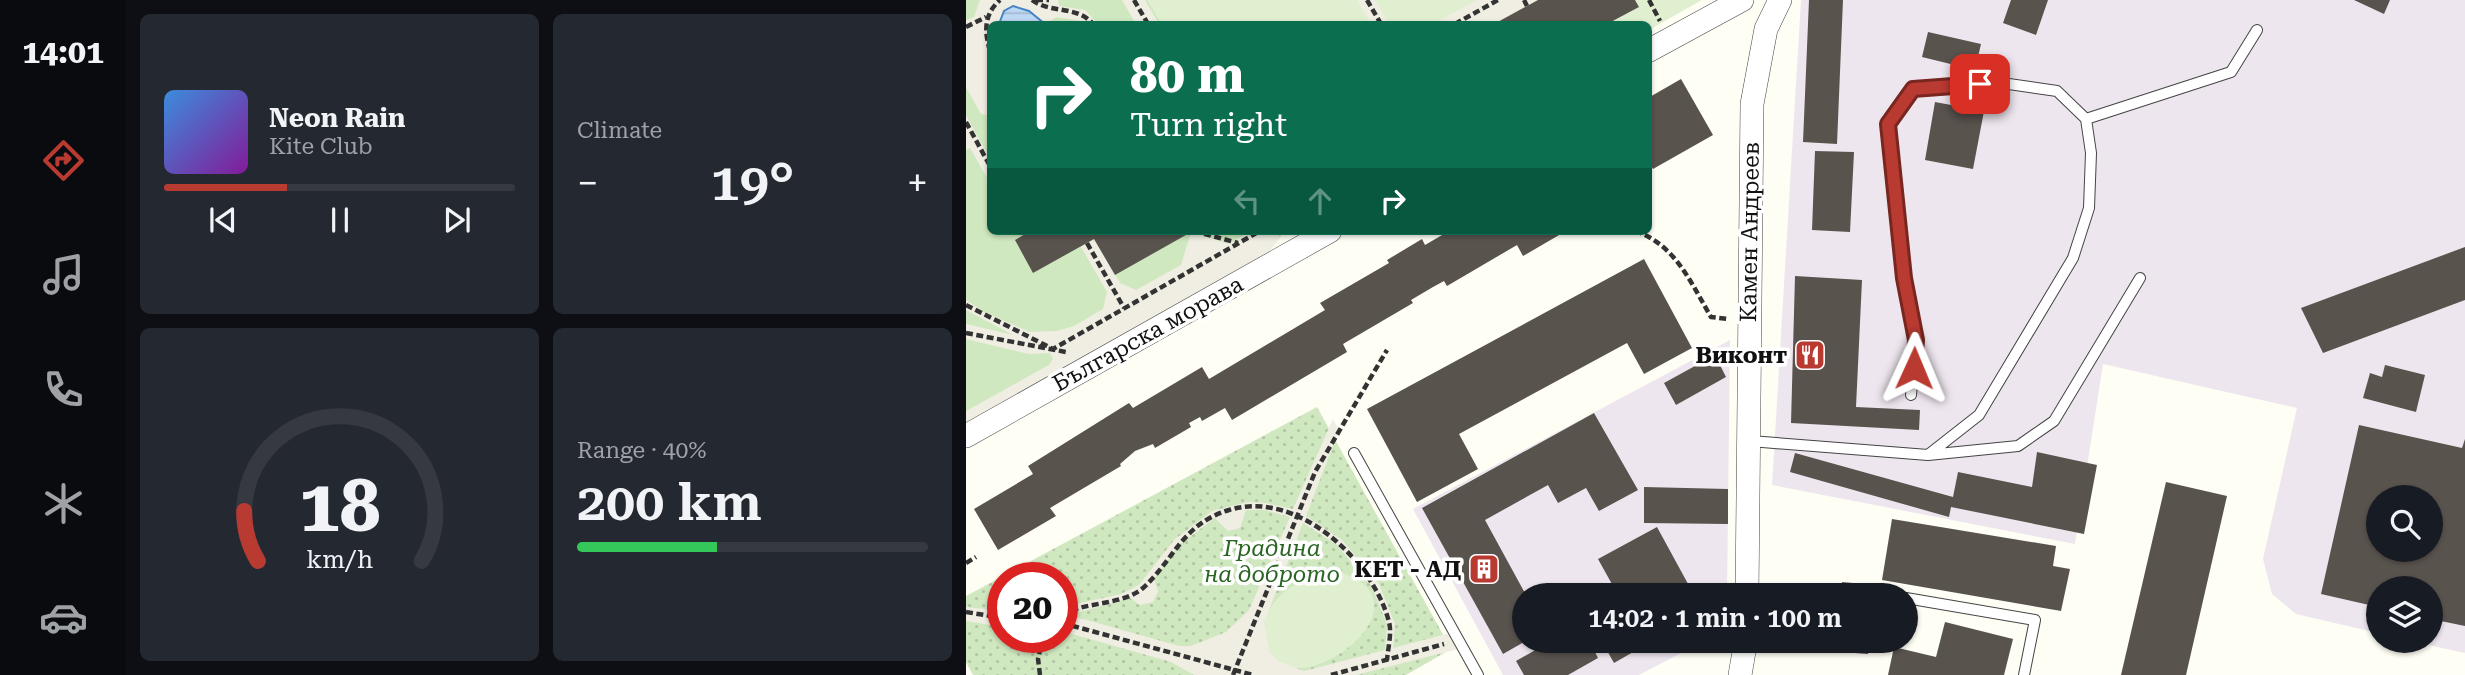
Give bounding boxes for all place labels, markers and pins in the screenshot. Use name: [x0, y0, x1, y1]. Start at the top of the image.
pin: [1950, 54, 2010, 114]
restaurant icon: Виконт: [1793, 338, 1827, 372]
place label: Виконт: [1695, 342, 1787, 369]
building icon: КЕТ - АД: [1467, 552, 1501, 586]
place label: КЕТ - АД: [1354, 556, 1461, 583]

